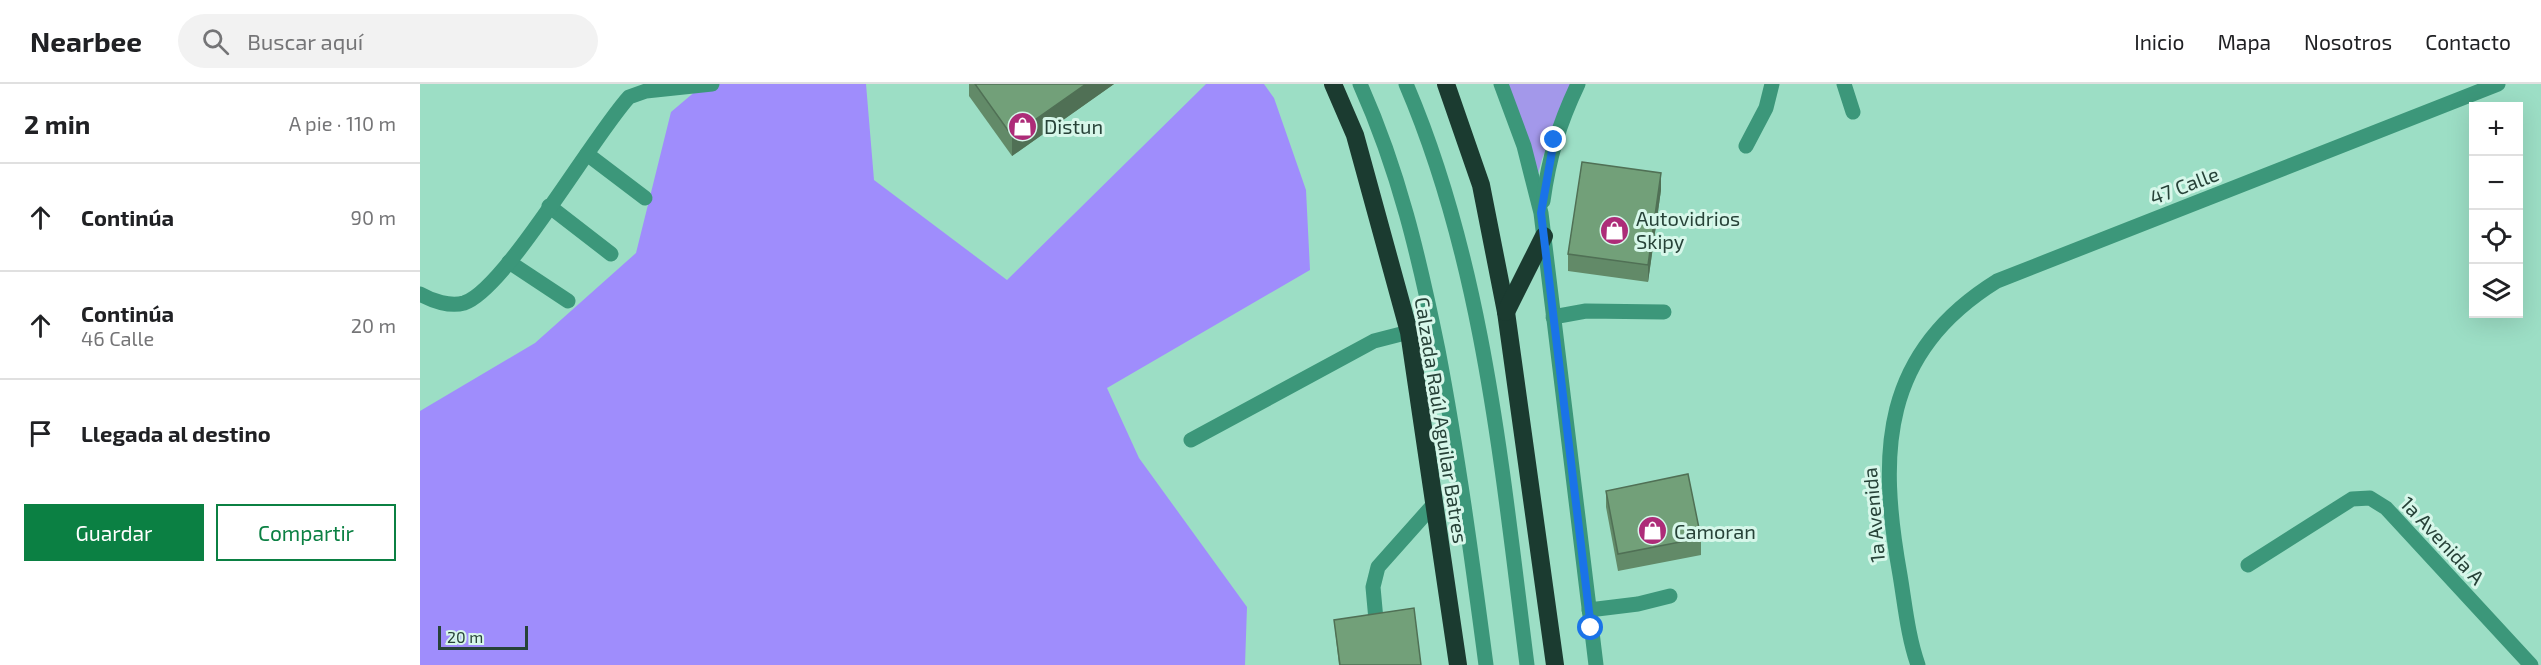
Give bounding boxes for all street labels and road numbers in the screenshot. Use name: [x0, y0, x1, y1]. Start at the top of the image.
street label: 47 Calle: [2146, 161, 2222, 209]
street label: Calzada Raúl Aguilar Batres: [1411, 295, 1473, 545]
street label: 1a Avenida: [1857, 467, 1889, 563]
street label: 1a Avenida A: [2396, 491, 2490, 589]

